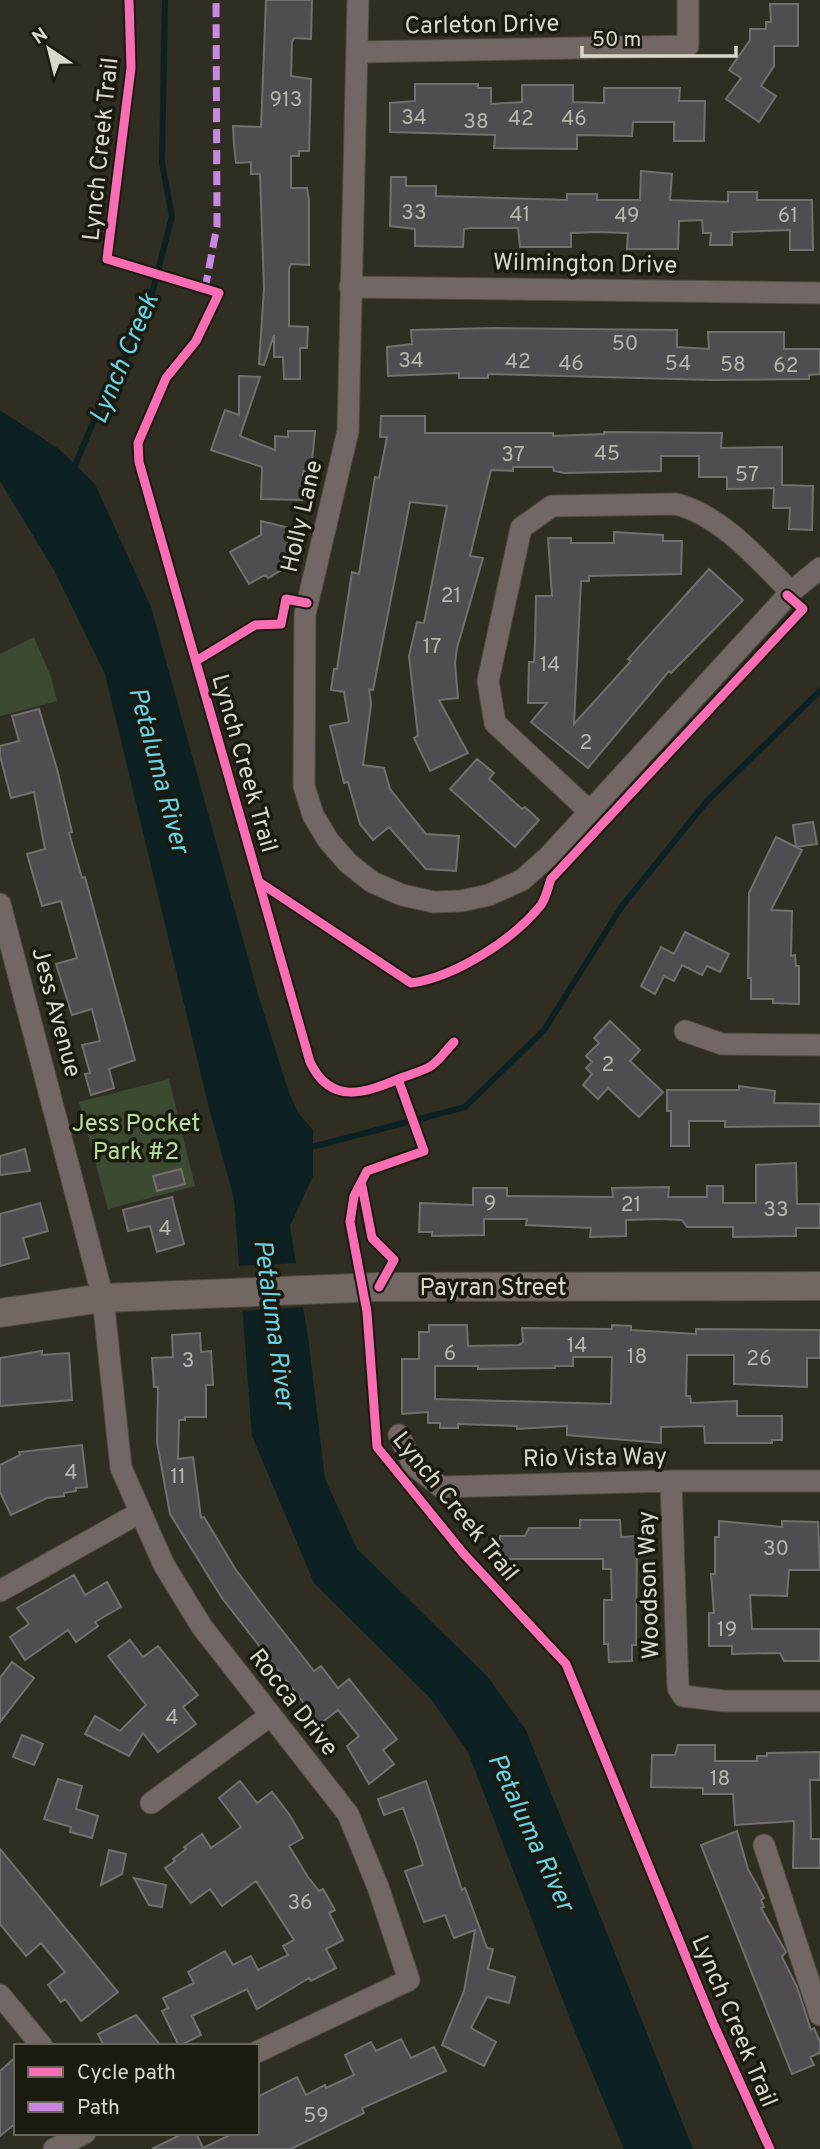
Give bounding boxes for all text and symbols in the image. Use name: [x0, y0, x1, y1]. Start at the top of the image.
street label: Carleton Drive: [404, 10, 560, 42]
north arrow: [14, 14, 84, 84]
scale bar: [582, 14, 736, 58]
text: N: [28, 23, 53, 50]
text: 50 m: [592, 27, 641, 54]
street label: Lynch Creek Trail: [77, 56, 127, 242]
house number: 913: [269, 87, 303, 114]
house number: 34: [401, 105, 427, 132]
house number: 42: [508, 106, 534, 133]
house number: 46: [561, 106, 587, 133]
house number: 38: [463, 109, 489, 136]
house number: 33: [401, 200, 427, 227]
house number: 41: [510, 202, 530, 229]
house number: 49: [614, 203, 640, 230]
house number: 61: [778, 203, 798, 230]
street label: Wilmington Drive: [492, 248, 677, 282]
water label: Lynch Creek: [83, 288, 168, 429]
house number: 50: [612, 331, 638, 358]
house number: 34: [398, 348, 424, 375]
house number: 42: [505, 349, 531, 376]
house number: 46: [558, 351, 584, 378]
house number: 54: [665, 351, 691, 378]
house number: 58: [720, 352, 746, 379]
house number: 62: [773, 353, 799, 380]
house number: 45: [594, 441, 620, 468]
house number: 37: [501, 442, 525, 469]
street label: Holly Lane: [275, 457, 330, 576]
house number: 57: [735, 462, 759, 489]
house number: 21: [441, 583, 461, 610]
house number: 17: [423, 634, 441, 661]
house number: 14: [540, 652, 560, 679]
street label: Lynch Creek Trail: [203, 671, 283, 856]
water label: Petaluma River: [120, 684, 196, 859]
house number: 2: [580, 730, 592, 757]
street label: Jess Avenue: [23, 944, 87, 1081]
house number: 2: [602, 1052, 614, 1079]
park label: Jess Pocket Park #2: [72, 1110, 200, 1168]
house number: 9: [484, 1191, 496, 1218]
house number: 21: [621, 1192, 641, 1219]
house number: 33: [763, 1197, 789, 1224]
house number: 4: [158, 1216, 172, 1243]
water label: Petaluma River: [244, 1237, 301, 1413]
street label: Payran Street: [419, 1274, 567, 1304]
house number: 14: [567, 1333, 587, 1360]
house number: 6: [444, 1341, 456, 1368]
house number: 18: [627, 1344, 647, 1371]
house number: 26: [746, 1346, 772, 1373]
house number: 3: [182, 1348, 194, 1375]
street label: Lynch Creek Trail: [385, 1426, 524, 1588]
street label: Rio Vista Way: [523, 1443, 667, 1475]
house number: 4: [64, 1460, 78, 1487]
house number: 11: [170, 1464, 186, 1491]
street label: Woodson Way: [632, 1510, 668, 1660]
house number: 30: [763, 1536, 789, 1563]
house number: 19: [717, 1617, 737, 1644]
street label: Rocca Drive: [241, 1643, 344, 1763]
house number: 4: [165, 1705, 179, 1732]
water label: Petaluma River: [479, 1749, 582, 1919]
house number: 18: [710, 1766, 730, 1793]
house number: 36: [287, 1890, 313, 1917]
street label: Lynch Creek Trail: [683, 1931, 783, 2112]
legend: [14, 2044, 259, 2135]
text: Cycle path: [77, 2060, 176, 2087]
text: Path: [77, 2095, 120, 2122]
house number: 59: [303, 2103, 329, 2130]

